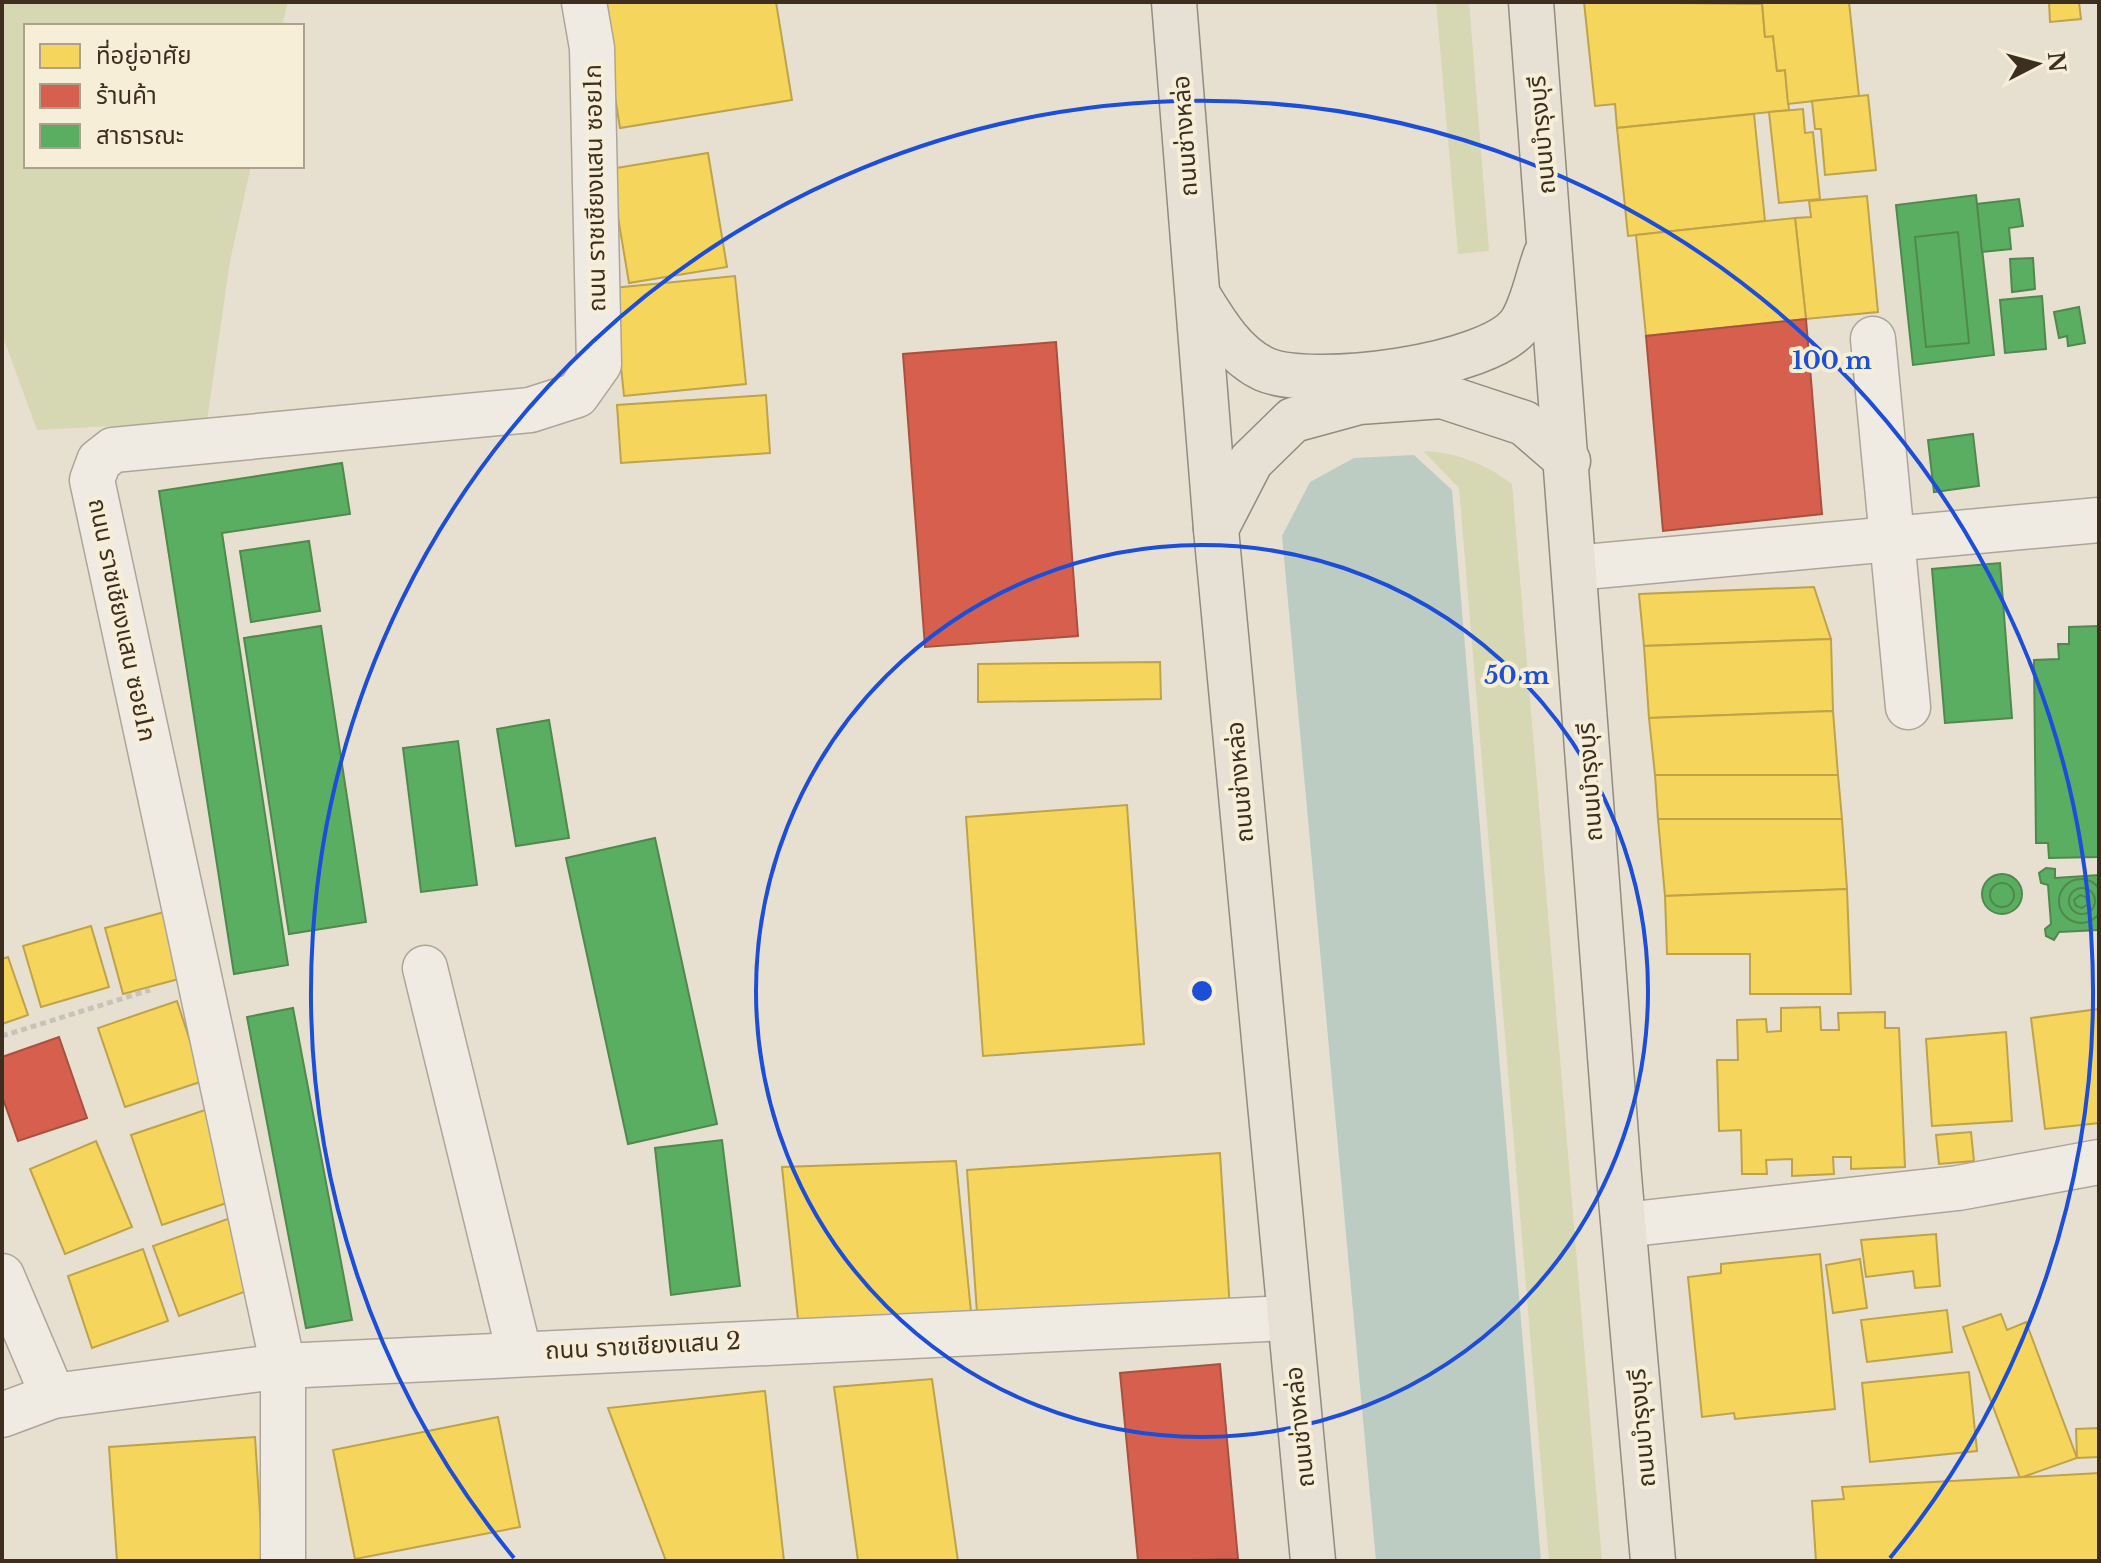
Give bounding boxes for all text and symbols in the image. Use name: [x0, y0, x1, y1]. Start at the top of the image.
legend: [24, 24, 304, 168]
north arrow: [1997, 24, 2077, 104]
text: ที่อยู่อาศัย: [96, 39, 192, 71]
text: N: [2042, 50, 2071, 74]
street label: ถนน ราชเชียงแสน ซอย1ก: [578, 64, 611, 312]
street label: ถนนบำรุงบุรี: [1522, 74, 1562, 196]
street label: ถนนช่างหล่อ: [1166, 75, 1203, 198]
text: ร้านค้า: [96, 81, 157, 110]
text: สาธารณะ: [96, 121, 184, 150]
text: 100 m: [1792, 346, 1872, 375]
street label: ถนน ราชเชียงแสน ซอย1ก: [83, 496, 162, 744]
text: 50 m: [1484, 661, 1550, 690]
street label: ถนนช่างหล่อ: [1220, 720, 1259, 844]
street label: ถนนบำรุงบุรี: [1571, 722, 1609, 842]
centre of rings: [1188, 977, 1216, 1005]
street label: ถนน ราชเชียงแสน 2: [544, 1326, 742, 1365]
street label: ถนนช่างหล่อ: [1279, 1365, 1320, 1489]
street label: ถนนบำรุงบุรี: [1622, 1367, 1662, 1489]

